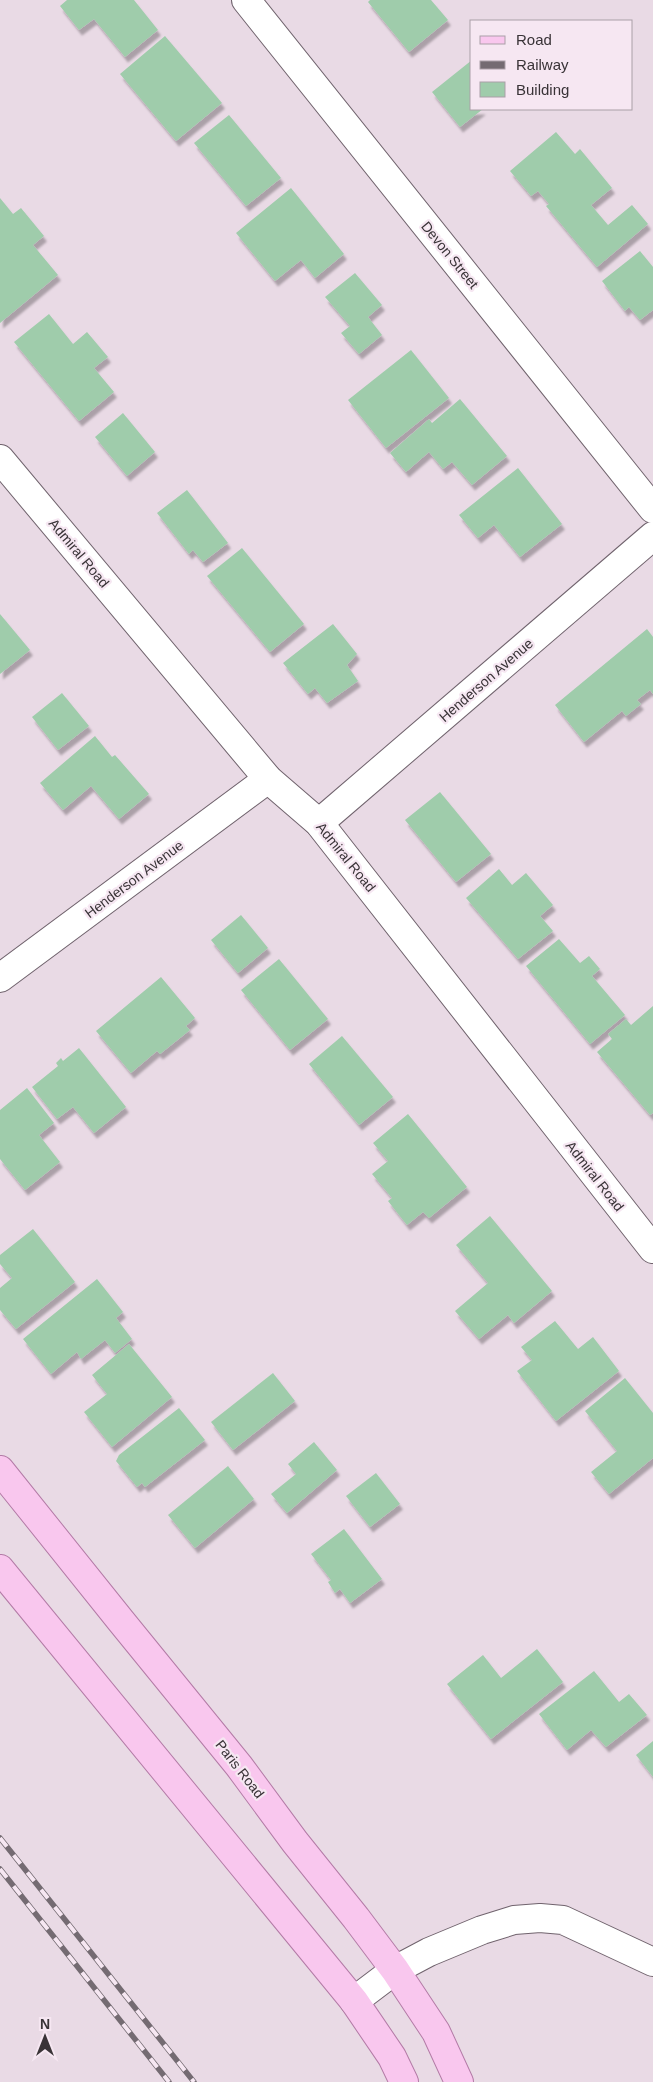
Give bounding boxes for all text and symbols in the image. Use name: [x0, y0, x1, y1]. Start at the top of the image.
legend: [470, 20, 633, 110]
text: Road: [516, 31, 552, 48]
text: Railway: [516, 56, 569, 73]
text: Building: [516, 81, 569, 98]
street label: Devon Street: [418, 218, 482, 292]
street label: Admiral Road: [46, 515, 112, 591]
street label: Henderson Avenue: [436, 635, 536, 725]
street label: Admiral Road: [313, 819, 379, 895]
street label: Henderson Avenue: [82, 837, 186, 921]
street label: Admiral Road: [563, 1138, 627, 1214]
street label: Paris Road: [212, 1737, 268, 1801]
north arrow: [20, 2012, 70, 2062]
text: N: [40, 2016, 50, 2032]

